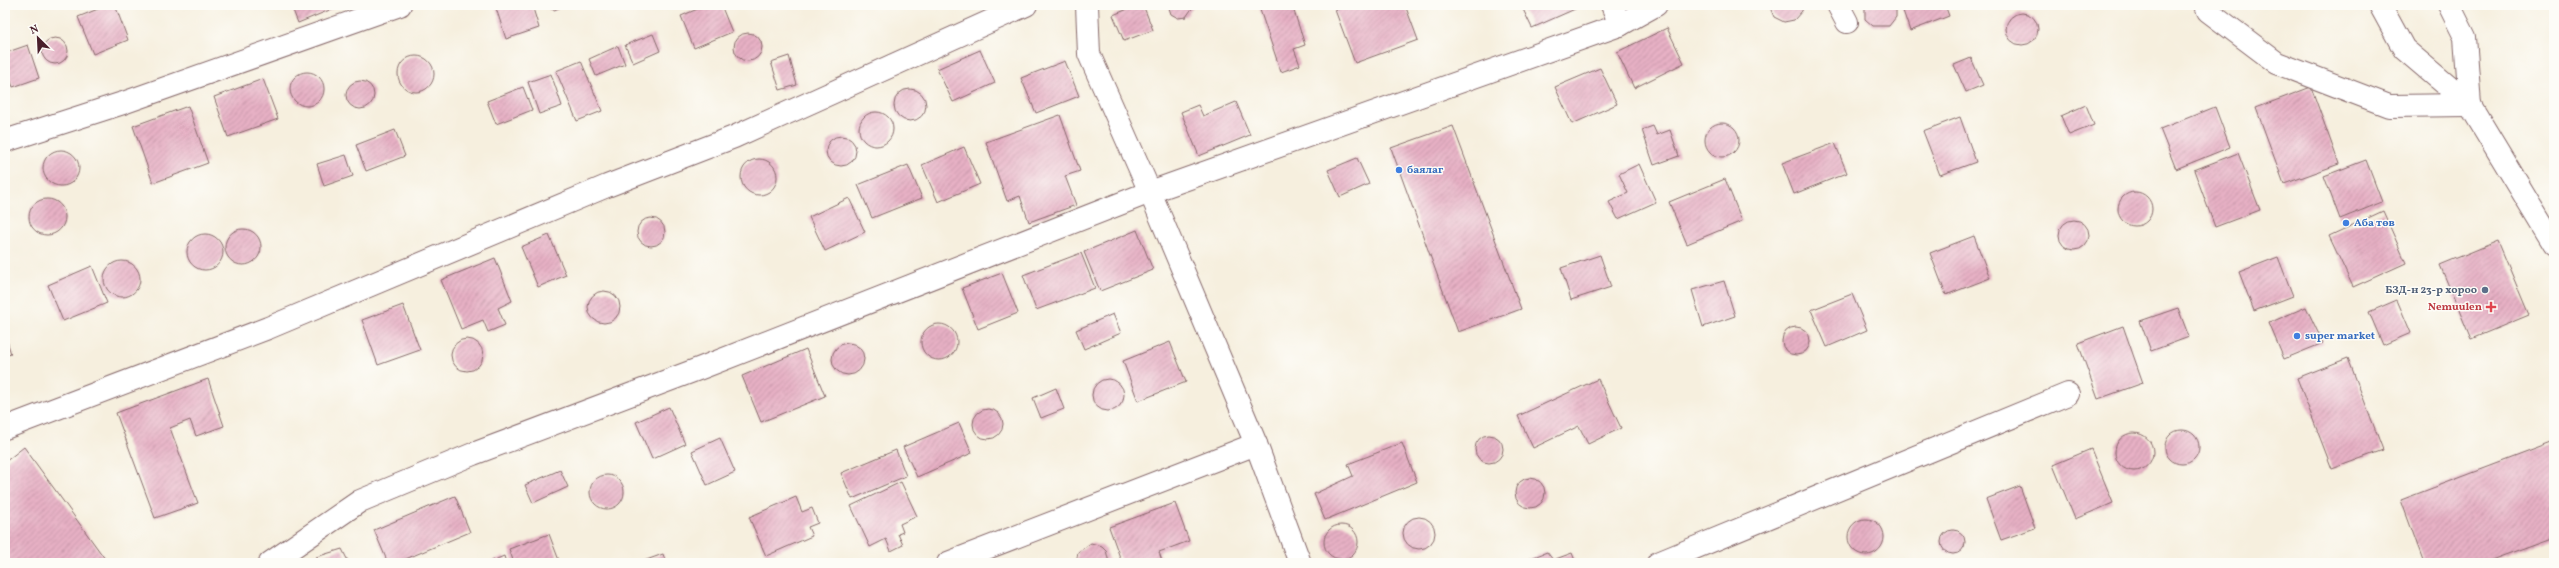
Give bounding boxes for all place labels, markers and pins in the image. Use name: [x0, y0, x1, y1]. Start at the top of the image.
place label: баялаг: [1407, 163, 1444, 178]
marker: баялаг: [1394, 165, 1404, 175]
place label: Аба төв: [2354, 216, 2395, 231]
marker: Аба төв: [2341, 218, 2351, 228]
place label: БЗД-н 23-р хороо: [2385, 283, 2477, 298]
marker: БЗД-н 23-р хороо: [2480, 285, 2490, 295]
place label: Nemuulen: [2428, 300, 2482, 315]
marker: Nemuulen: [2485, 301, 2497, 313]
place label: super market: [2305, 329, 2375, 344]
marker: super market: [2292, 331, 2302, 341]

